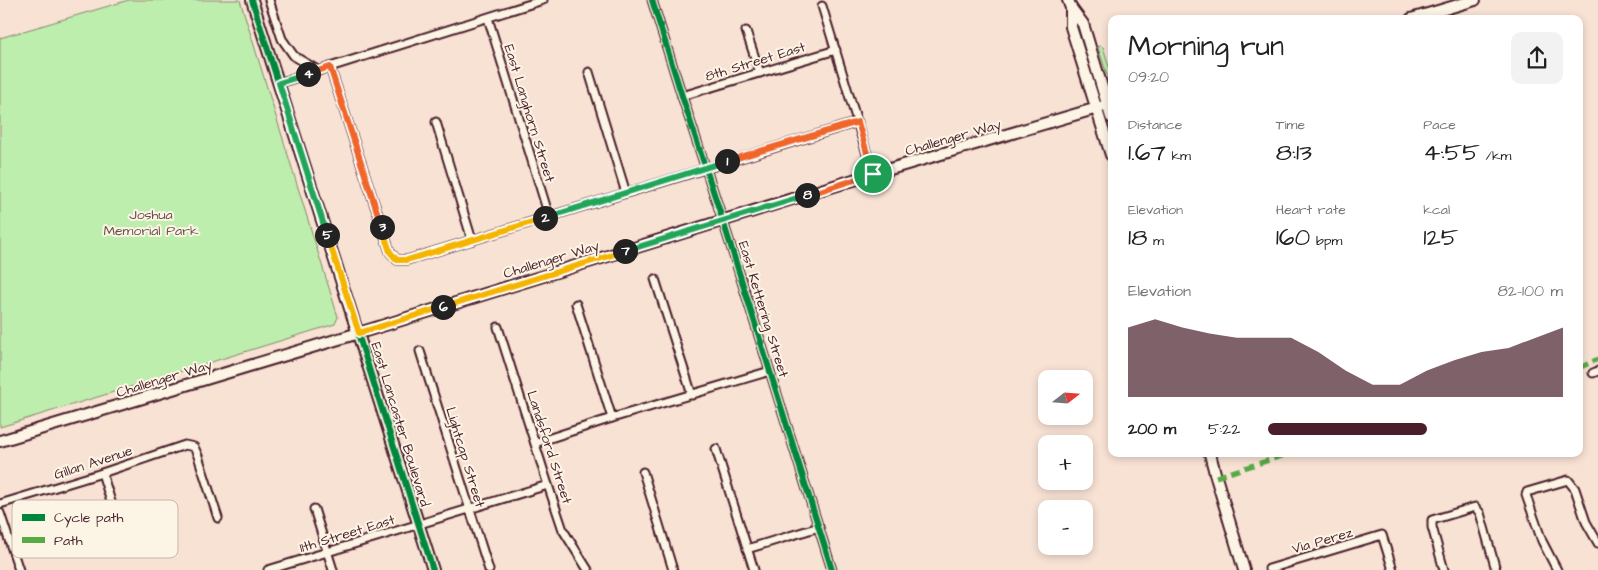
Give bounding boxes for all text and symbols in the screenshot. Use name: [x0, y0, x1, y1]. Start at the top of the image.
text: Morning run: [1128, 27, 1284, 66]
button: share: [1511, 32, 1563, 84]
street label: 8th Street East: [703, 37, 808, 87]
street label: East Langhorn Street: [499, 42, 560, 185]
pin: 4: [296, 62, 320, 86]
text: 4: [304, 64, 313, 84]
text: 09:20: [1128, 66, 1169, 88]
street label: Challenger Way: [903, 115, 1004, 161]
text: Distance: [1128, 115, 1182, 135]
text: Time: [1276, 115, 1305, 135]
text: Pace: [1423, 115, 1456, 135]
text: 1.67: [1128, 135, 1166, 170]
text: 8:13: [1276, 135, 1312, 170]
text: 4:55: [1423, 135, 1480, 170]
text: km: [1166, 146, 1191, 166]
text: /km: [1480, 146, 1511, 166]
pin: 1: [714, 148, 740, 174]
text: 1: [727, 151, 728, 171]
pin: [852, 153, 894, 195]
icon: arrive: [859, 160, 887, 188]
pin: 8: [794, 182, 820, 208]
text: 8: [803, 185, 812, 205]
text: Elevation: [1128, 200, 1183, 220]
text: Heart rate: [1276, 200, 1346, 220]
text: kcal: [1423, 200, 1450, 220]
park label: Joshua Memorial Park: [103, 205, 199, 241]
pin: 2: [532, 206, 558, 230]
text: 2: [541, 208, 550, 228]
pin: 3: [370, 214, 394, 240]
text: 3: [379, 217, 386, 237]
text: 18: [1128, 220, 1147, 255]
text: 160: [1276, 220, 1310, 255]
text: 125: [1423, 220, 1459, 255]
pin: 5: [314, 222, 340, 248]
text: 5: [323, 225, 332, 245]
text: m: [1147, 231, 1164, 251]
text: bpm: [1310, 231, 1342, 251]
street label: Challenger Way: [501, 236, 602, 284]
pin: 7: [612, 238, 638, 264]
street label: East Kettering Street: [733, 239, 793, 380]
text: 7: [621, 241, 630, 261]
text: Elevation: [1128, 280, 1191, 302]
text: 82–100 m: [1497, 280, 1563, 302]
pin: 6: [430, 294, 456, 320]
text: 6: [439, 297, 448, 317]
street label: East Lancaster Boulevard: [365, 340, 435, 509]
street label: Challenger Way: [114, 355, 215, 403]
north arrow: [1038, 370, 1092, 425]
map controls: [1038, 370, 1093, 555]
street label: Landsford Street: [521, 388, 577, 507]
street label: Lightcap Street: [440, 405, 490, 510]
text: 200 m: [1128, 418, 1176, 440]
text: 5:22: [1208, 418, 1240, 440]
button: +: [1038, 435, 1093, 490]
street label: Gillan Avenue: [51, 441, 136, 485]
legend: [12, 500, 178, 558]
button: −: [1038, 500, 1093, 555]
text: Cycle path: [54, 508, 123, 528]
street label: 11th Street East: [297, 510, 398, 558]
street label: Via Perez: [1290, 523, 1355, 559]
text: Path: [54, 531, 83, 551]

